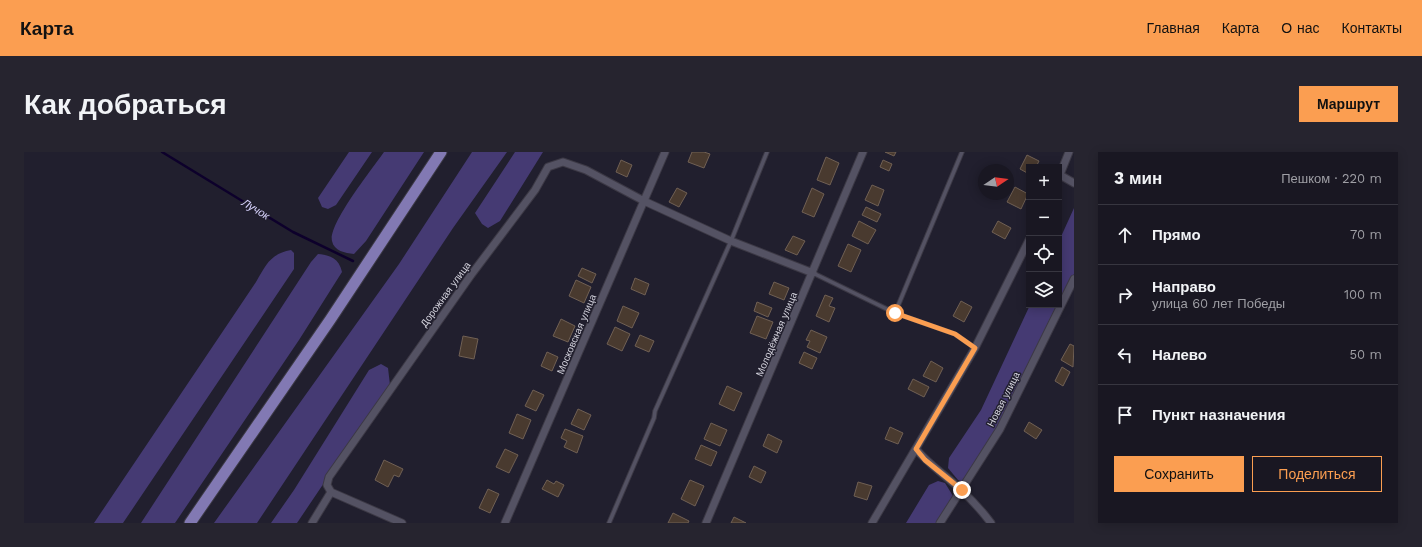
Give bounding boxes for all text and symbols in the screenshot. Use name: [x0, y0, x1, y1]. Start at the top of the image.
text: Карта: [20, 17, 74, 40]
text: Главная: [1147, 20, 1200, 36]
text: Карта: [1222, 20, 1259, 36]
text: О нас: [1281, 20, 1320, 36]
text: Контакты: [1342, 20, 1402, 36]
button: Маршрут: [1299, 86, 1398, 122]
text: Как добраться: [24, 88, 227, 121]
north arrow: [978, 164, 1014, 200]
map controls: [1026, 164, 1062, 308]
button: +: [1026, 164, 1062, 200]
text: 3 мин: [1114, 168, 1162, 188]
text: Пешком · 220 m: [1281, 171, 1382, 186]
water label: Лучок: [239, 196, 273, 223]
button: −: [1026, 200, 1062, 236]
icon: ahead: [1114, 224, 1136, 246]
text: Прямо: [1152, 226, 1201, 244]
text: 70 m: [1350, 227, 1382, 242]
button: locate: [1026, 236, 1062, 272]
street label: Дорожная улица: [418, 259, 473, 329]
button: layers: [1026, 272, 1062, 308]
text: Направо: [1152, 278, 1216, 296]
icon: right: [1114, 284, 1136, 306]
text: 100 m: [1344, 287, 1382, 302]
street label: Молодёжная улица: [754, 290, 799, 378]
street label: Московская улица: [555, 292, 598, 376]
text: улица 60 лет Победы: [1152, 296, 1285, 311]
route start: [886, 304, 904, 322]
icon: left: [1114, 344, 1136, 366]
text: Налево: [1152, 346, 1207, 364]
text: 50 m: [1350, 347, 1382, 362]
street label: Новая улица: [985, 370, 1022, 428]
icon: arrive: [1114, 404, 1136, 426]
text: Пункт назначения: [1152, 406, 1285, 424]
button: Сохранить: [1114, 456, 1244, 492]
button: Поделиться: [1252, 456, 1382, 492]
route end: [953, 481, 971, 499]

